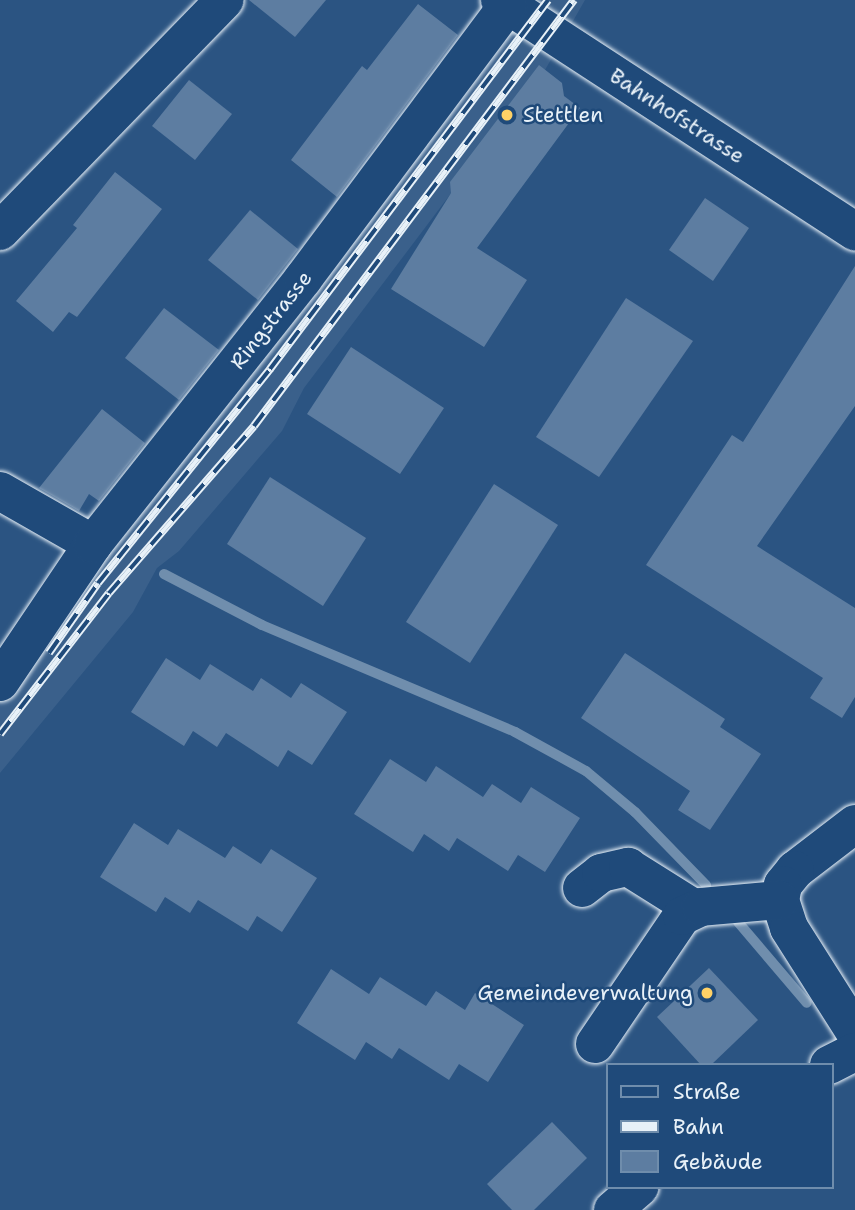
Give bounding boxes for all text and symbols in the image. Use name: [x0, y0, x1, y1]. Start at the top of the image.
street label: Bahnhofstrasse: [605, 63, 749, 169]
place label: Stettlen: [523, 102, 603, 128]
marker: Stettlen: [497, 105, 517, 125]
street label: Ringstrasse: [225, 266, 317, 374]
place label: Gemeindeverwaltung: [477, 980, 693, 1006]
marker: Gemeindeverwaltung: [699, 985, 715, 1001]
legend: [606, 1063, 834, 1189]
text: Straße: [673, 1078, 741, 1106]
text: Bahn: [673, 1113, 724, 1141]
text: Gebäude: [673, 1148, 763, 1176]

